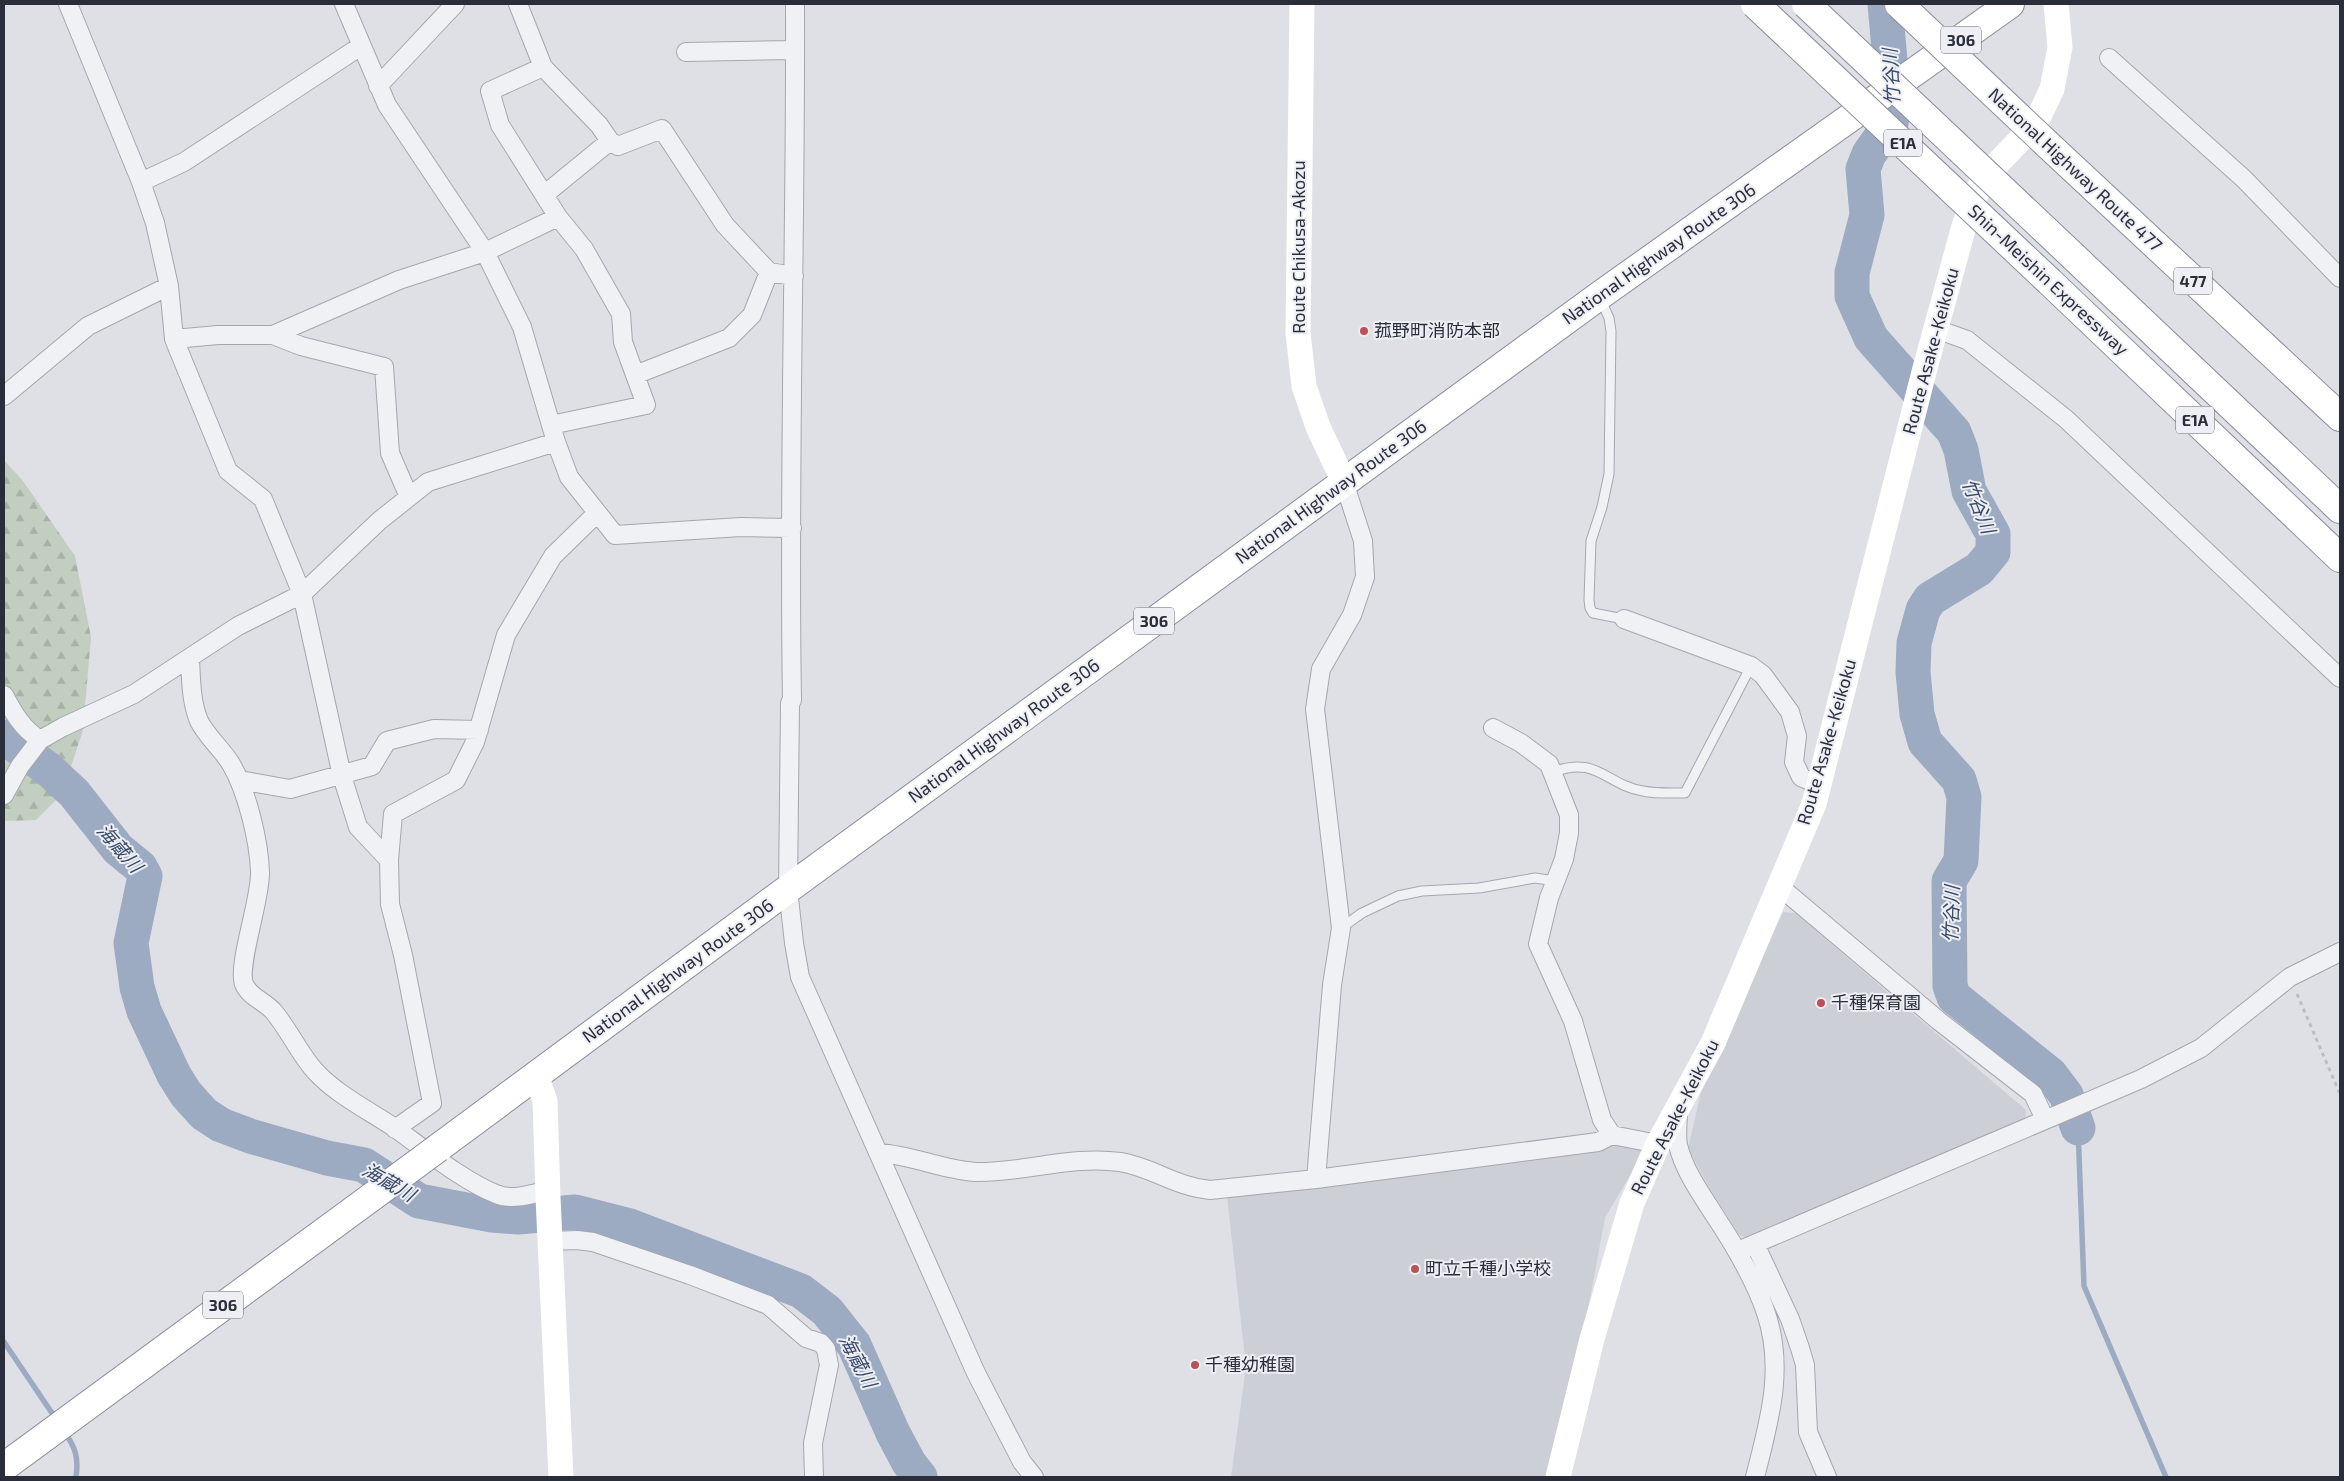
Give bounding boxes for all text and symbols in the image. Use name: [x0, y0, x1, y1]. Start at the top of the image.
road number: 306: [1941, 26, 1981, 54]
water label: 竹谷川: [1877, 46, 1903, 106]
street label: National Highway Route 477: [1984, 83, 2167, 256]
road number: E1A: [1884, 130, 1922, 156]
street label: Route Chikusa-Akozu: [1287, 160, 1309, 334]
street label: National Highway Route 306: [1557, 178, 1760, 329]
street label: Shin-Meishin Expressway: [1964, 199, 2134, 360]
street label: Route Asake-Keikoku: [1897, 265, 1963, 436]
road number: 477: [2174, 268, 2212, 294]
place label: 菰野町消防本部: [1374, 319, 1500, 341]
marker: 菰野町消防本部: [1358, 325, 1370, 337]
road number: E1A: [2176, 406, 2214, 434]
street label: National Highway Route 306: [1230, 414, 1430, 568]
water label: 竹谷川: [1958, 475, 2002, 538]
road number: 306: [1134, 608, 1174, 634]
street label: National Highway Route 306: [903, 653, 1103, 807]
street label: Route Asake-Keikoku: [1792, 656, 1860, 827]
water label: 海蔵川: [93, 819, 149, 878]
water label: 竹谷川: [1938, 883, 1963, 943]
street label: National Highway Route 306: [577, 893, 777, 1047]
place label: 千種保育園: [1831, 991, 1921, 1013]
marker: 千種保育園: [1815, 997, 1827, 1009]
street label: Route Asake-Keikoku: [1625, 1035, 1723, 1198]
water label: 海蔵川: [359, 1157, 421, 1207]
place label: 町立千種小学校: [1425, 1257, 1551, 1279]
marker: 町立千種小学校: [1409, 1263, 1421, 1275]
road number: 306: [203, 1292, 243, 1318]
water label: 海蔵川: [835, 1330, 883, 1393]
place label: 千種幼稚園: [1205, 1353, 1295, 1375]
marker: 千種幼稚園: [1189, 1359, 1201, 1371]

